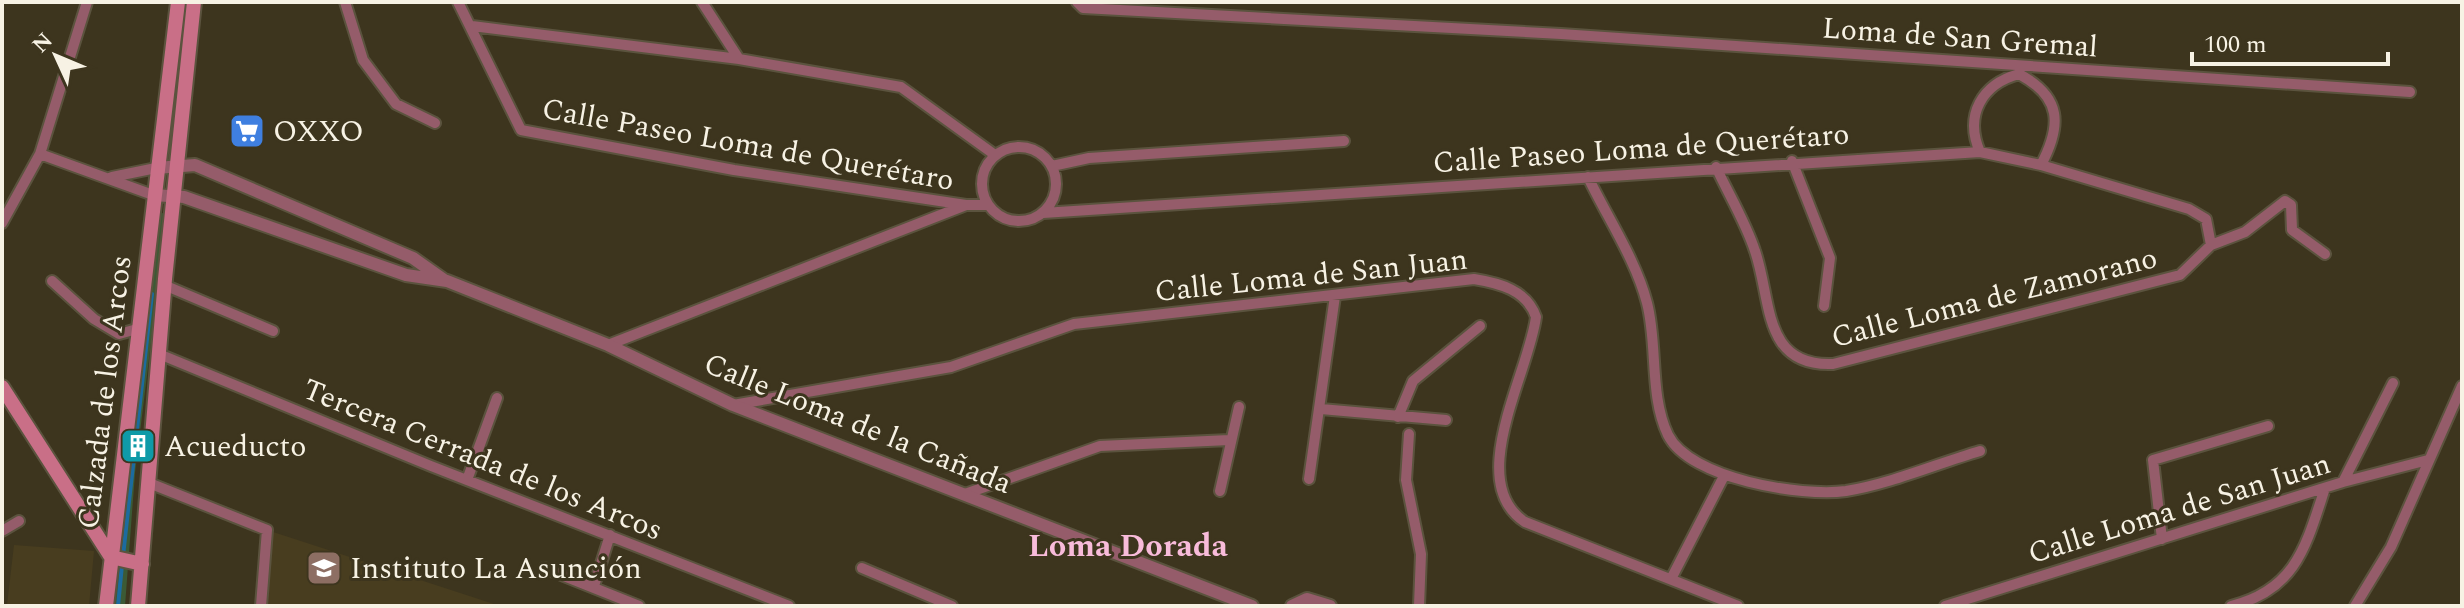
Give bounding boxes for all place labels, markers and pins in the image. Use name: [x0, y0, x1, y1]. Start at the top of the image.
place label: OXXO: [273, 109, 364, 155]
supermarket icon: OXXO: [228, 112, 266, 150]
place label: Acueducto: [164, 424, 306, 470]
building icon: Acueducto: [119, 427, 157, 465]
place label: Instituto La Asunción: [350, 546, 642, 592]
school or university icon: Instituto La Asunción: [305, 549, 343, 587]

